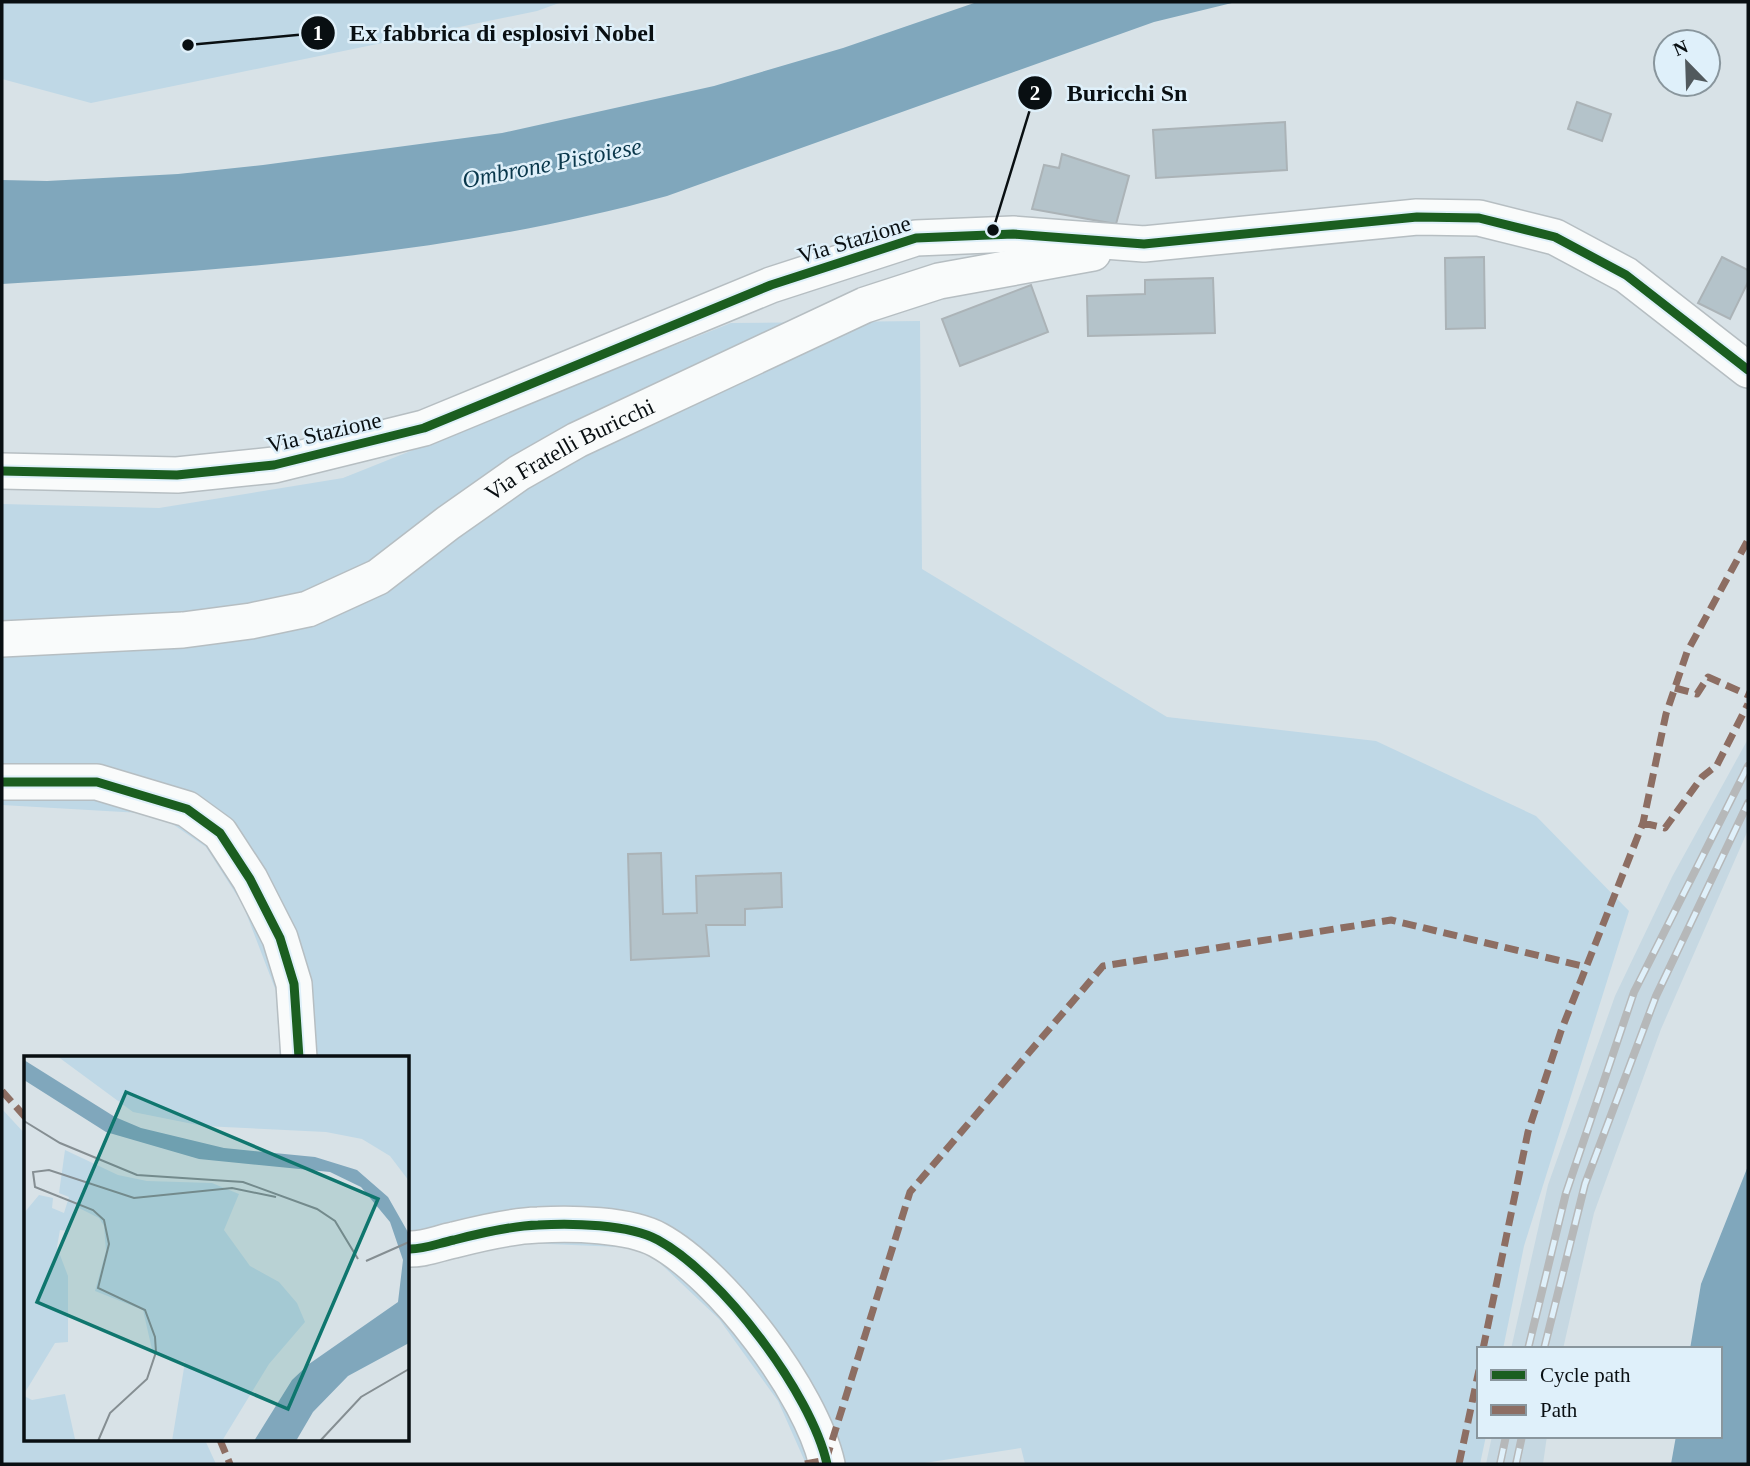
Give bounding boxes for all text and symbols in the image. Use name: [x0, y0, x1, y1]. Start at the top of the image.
callout: Ex fabbrica di esplosivi Nobel: [301, 10, 669, 55]
text: Ex fabbrica di esplosivi Nobel: [349, 20, 655, 46]
text: 1: [313, 21, 323, 45]
north arrow: [1652, 28, 1722, 98]
text: N: [1670, 35, 1691, 60]
callout: Buricchi Sn: [1018, 70, 1202, 115]
text: Buricchi Sn: [1067, 80, 1187, 106]
text: 2: [1030, 81, 1040, 105]
water label: Ombrone Pistoiese: [460, 133, 644, 193]
street label: Via Stazione: [795, 210, 914, 269]
street label: Via Fratelli Buricchi: [480, 394, 658, 506]
street label: Via Stazione: [264, 407, 384, 458]
inset map: [24, 1056, 410, 1442]
legend: [1477, 1347, 1722, 1438]
text: Cycle path: [1540, 1363, 1631, 1387]
text: Path: [1540, 1398, 1578, 1422]

